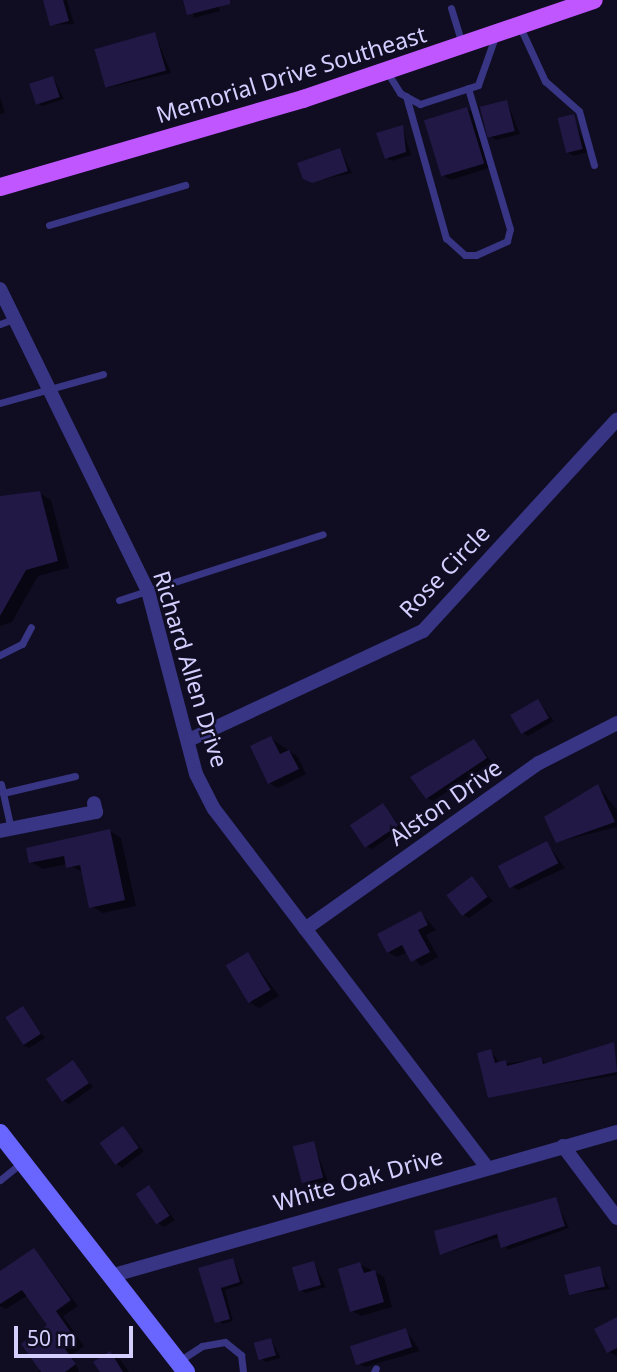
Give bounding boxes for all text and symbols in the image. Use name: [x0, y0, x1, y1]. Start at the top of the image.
street label: Memorial Drive Southeast: [153, 20, 429, 128]
street label: Rose Circle: [393, 519, 495, 623]
street label: Richard Allen Drive: [148, 567, 234, 771]
street label: Alston Drive: [383, 753, 507, 851]
street label: White Oak Drive: [270, 1142, 446, 1216]
scale bar: [18, 1312, 136, 1356]
text: 50 m: [27, 1324, 76, 1352]

